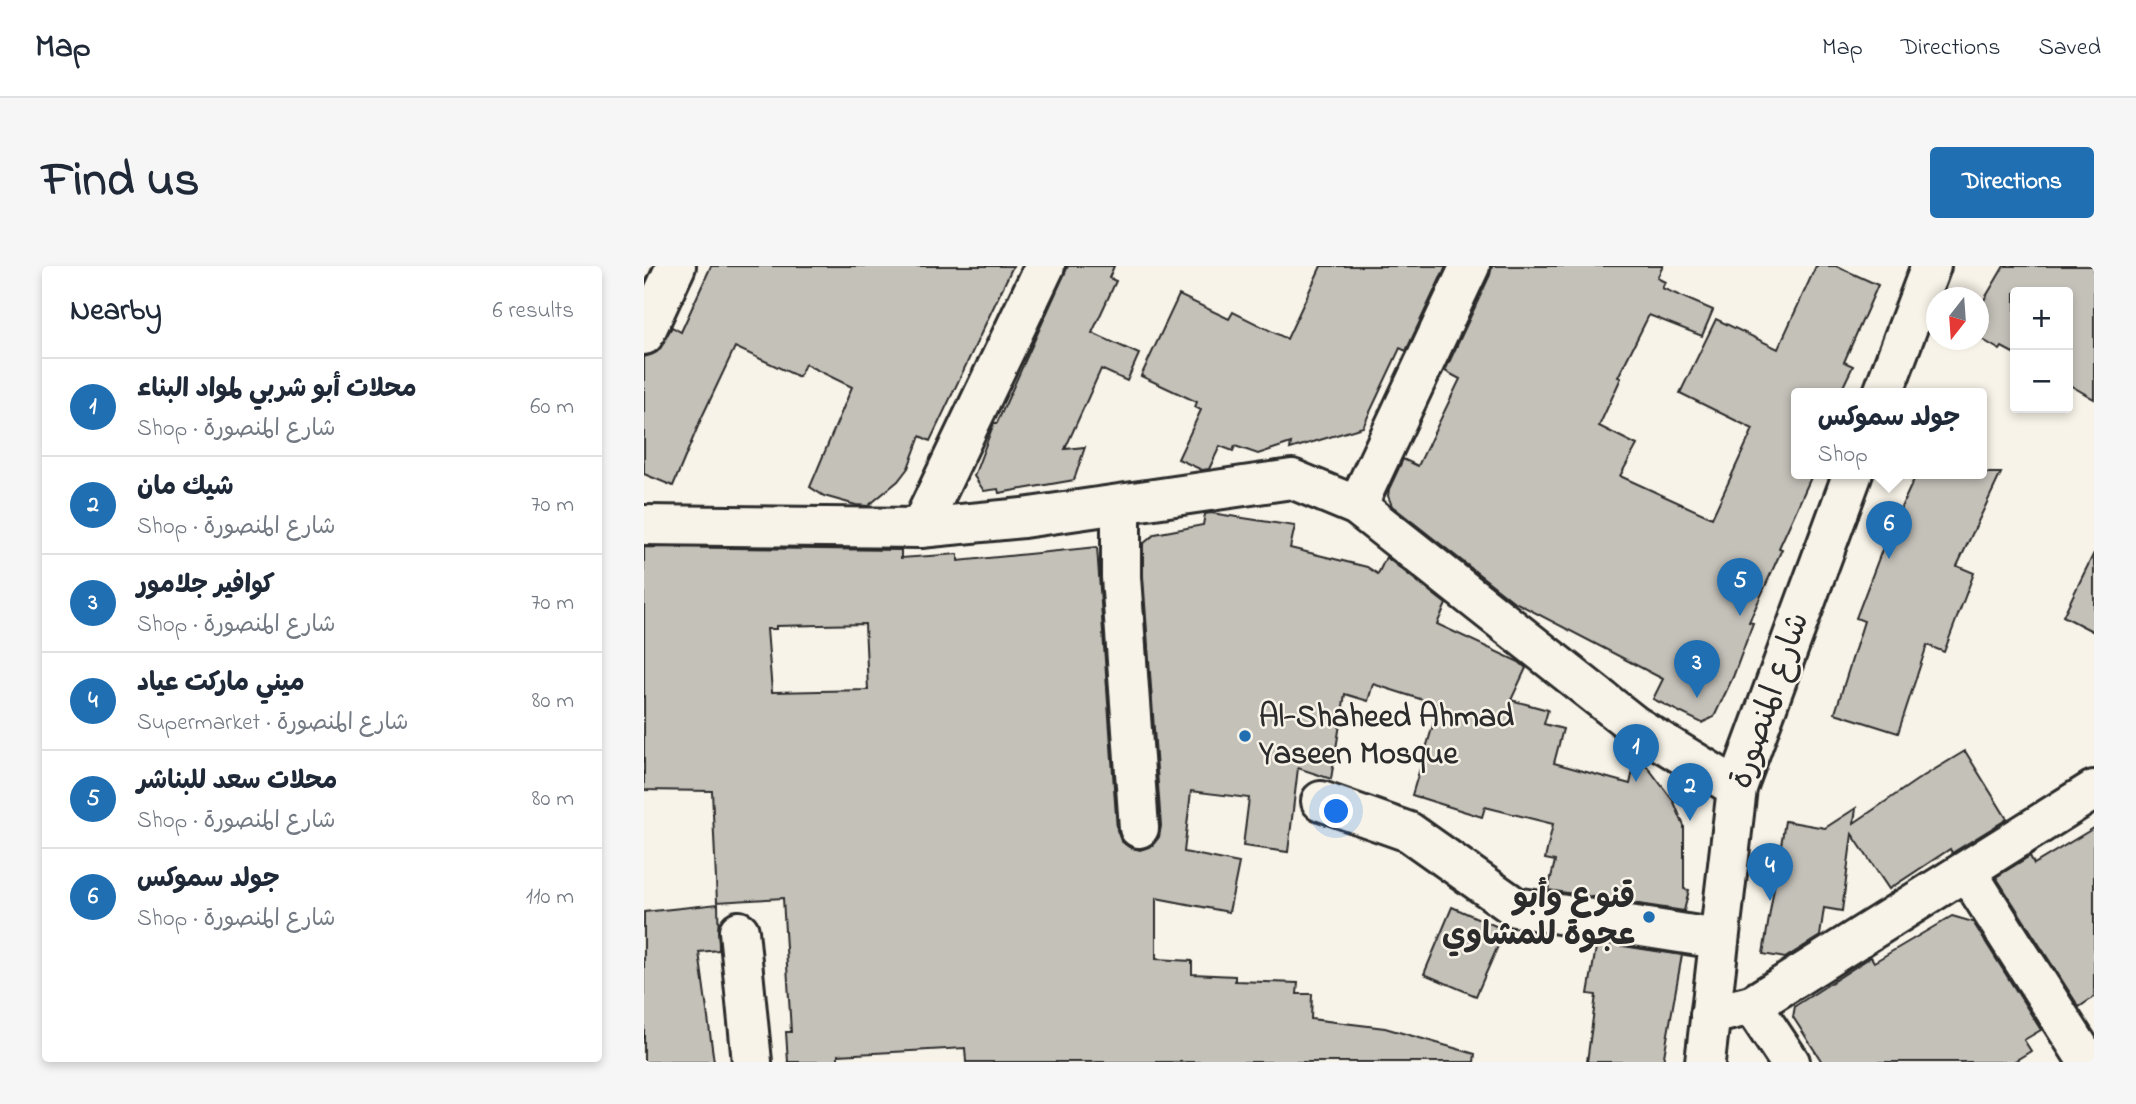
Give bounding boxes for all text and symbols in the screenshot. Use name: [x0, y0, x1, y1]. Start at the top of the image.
text: Map: [35, 24, 91, 72]
text: Map: [1822, 31, 1863, 66]
text: Directions: [1901, 31, 2000, 66]
text: Saved: [2038, 31, 2101, 66]
text: Find us: [42, 146, 199, 218]
button: Directions: [1930, 147, 2094, 218]
north arrow: [1926, 287, 1989, 350]
map controls: [2010, 287, 2073, 413]
button: +: [2010, 287, 2073, 350]
text: Nearby: [70, 290, 162, 334]
text: 6 results: [493, 295, 574, 328]
button: −: [2010, 350, 2073, 413]
text: محلات أبو شربي لمواد البناء: [137, 371, 417, 409]
popup: [1791, 388, 1987, 479]
text: 1: [89, 391, 97, 424]
text: 60 m: [530, 391, 574, 424]
text: جولد سموكس: [1818, 400, 1960, 438]
text: Shop · شارع المنصورة: [137, 413, 335, 446]
text: Shop: [1818, 439, 1868, 472]
text: شيك مان: [137, 469, 234, 507]
text: 2: [87, 489, 99, 522]
text: 70 m: [531, 489, 574, 522]
pin: 6: [1866, 501, 1912, 559]
text: Shop · شارع المنصورة: [137, 511, 335, 544]
pin: 5: [1717, 558, 1763, 616]
text: كوافير جلامور: [137, 567, 275, 605]
text: 3: [88, 587, 98, 620]
text: 70 m: [531, 587, 574, 620]
street label: شارع المنصورة: [1719, 607, 1823, 795]
text: Shop · شارع المنصورة: [137, 609, 335, 642]
pin: 3: [1674, 640, 1720, 698]
text: ميني ماركت عياد: [137, 665, 305, 703]
text: 4: [88, 685, 98, 718]
text: 80 m: [532, 685, 574, 718]
place label: Al-Shaheed Ahmad Yaseen Mosque: [1258, 695, 1514, 779]
text: Supermarket · شارع المنصورة: [137, 707, 409, 740]
pin: 1: [1613, 724, 1659, 782]
marker: Al-Shaheed Ahmad Yaseen Mosque: [1237, 728, 1253, 744]
text: محلات سعد للبناشر: [137, 763, 337, 801]
pin: 2: [1667, 763, 1713, 821]
text: 5: [86, 783, 100, 816]
text: 80 m: [532, 783, 574, 816]
your location: [1319, 794, 1353, 828]
text: Shop · شارع المنصورة: [137, 805, 335, 838]
pin: 4: [1747, 843, 1793, 901]
text: جولد سموكس: [137, 861, 280, 899]
place label: قنوع وأبو عجوة للمشاوي: [1442, 876, 1635, 960]
text: 6: [88, 881, 98, 914]
text: 110 m: [526, 881, 574, 914]
text: Shop · شارع المنصورة: [137, 903, 335, 936]
marker: قنوع وأبو عجوة للمشاوي: [1641, 909, 1657, 925]

